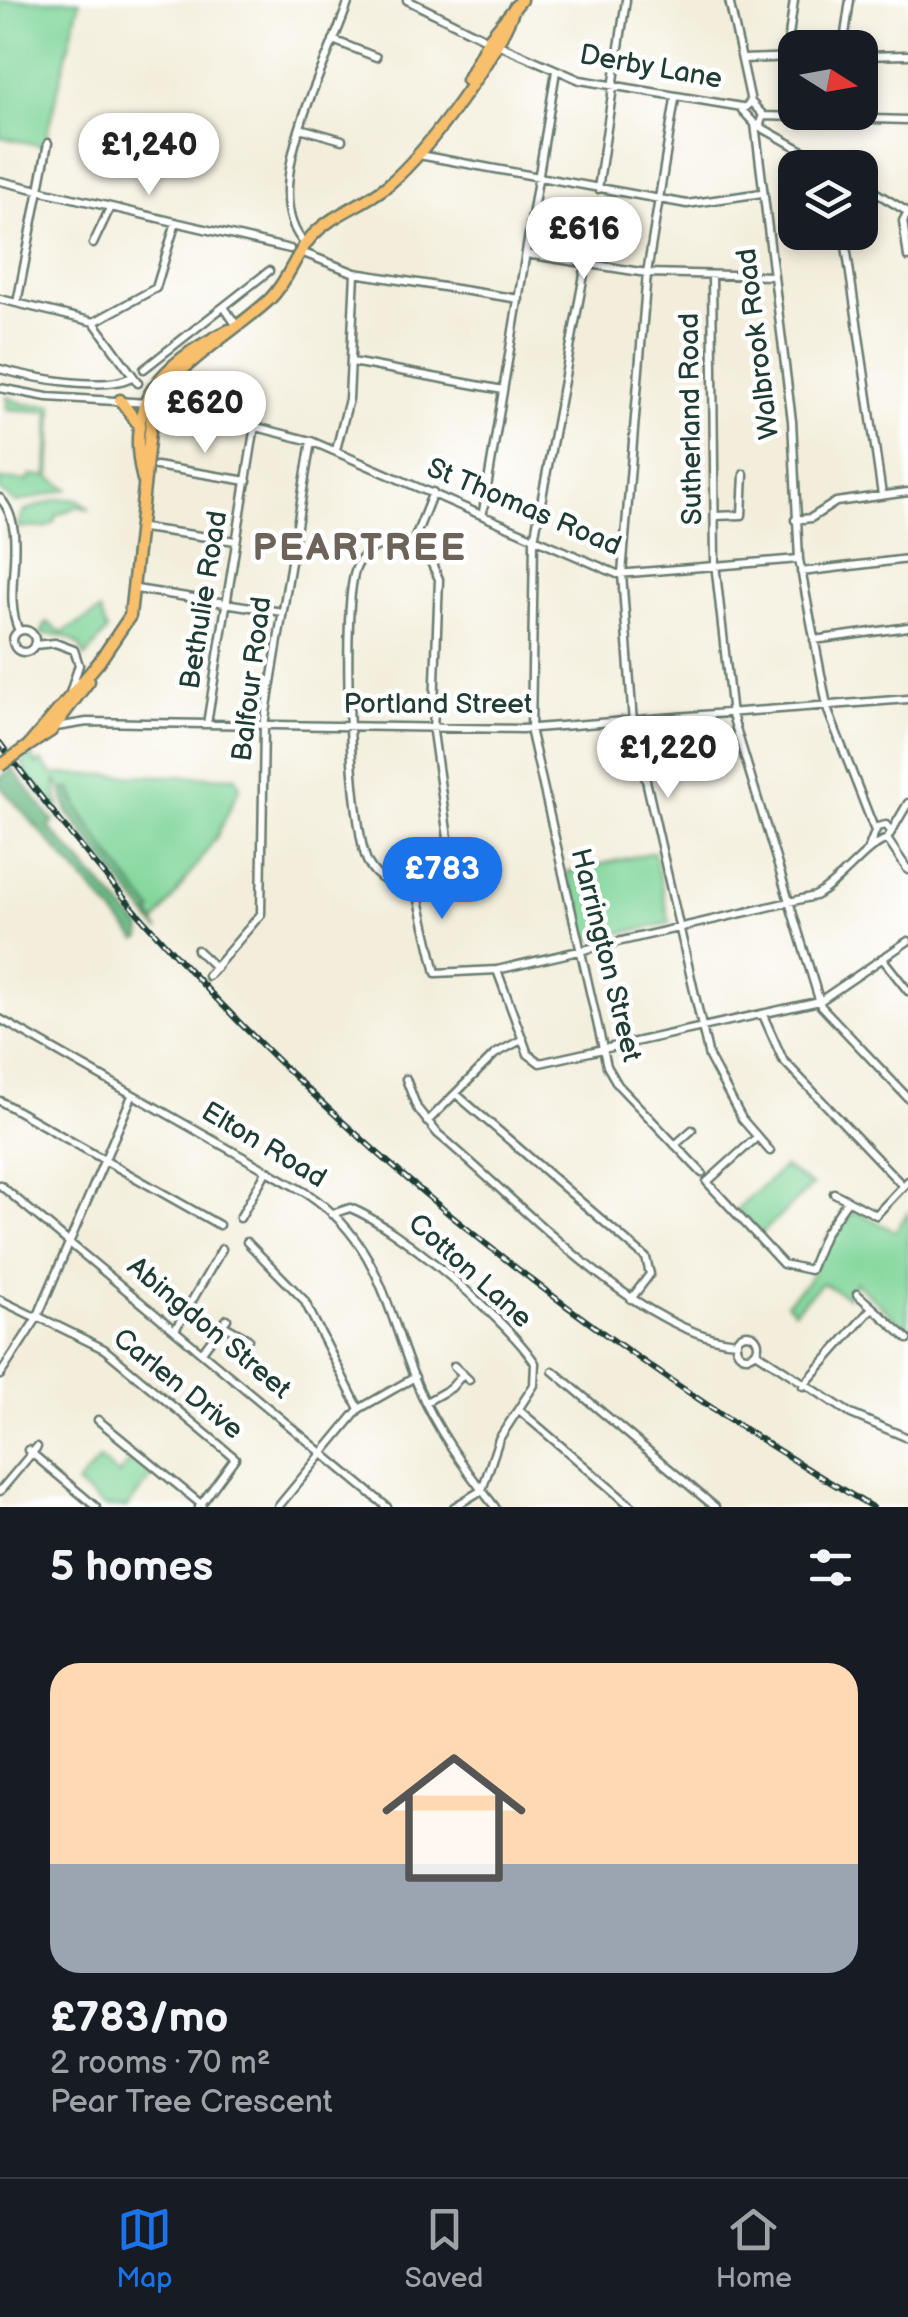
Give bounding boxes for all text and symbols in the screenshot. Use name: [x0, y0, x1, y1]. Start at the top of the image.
north arrow: [778, 30, 878, 130]
map controls: [778, 30, 878, 250]
street label: Derby Lane: [577, 38, 725, 96]
pin: £1,240: [68, 113, 230, 198]
text: £1,240: [100, 126, 198, 165]
button: layers: [778, 150, 878, 250]
pin: £616: [525, 197, 643, 282]
text: £616: [548, 210, 620, 249]
street label: Walbrook Road: [730, 247, 786, 441]
street label: Sutherland Road: [673, 313, 709, 525]
pin: £620: [146, 371, 264, 456]
text: £620: [166, 384, 244, 423]
street label: St Thomas Road: [422, 451, 626, 563]
street label: Bethulie Road: [174, 509, 234, 691]
district label: PEARTREE: [253, 526, 467, 571]
street label: Balfour Road: [226, 595, 278, 763]
street label: Portland Street: [343, 688, 533, 721]
pin: £1,220: [587, 716, 749, 801]
text: £1,220: [619, 729, 717, 768]
pin: £783: [383, 837, 501, 922]
street label: Harrington Street: [564, 845, 649, 1065]
text: £783: [404, 850, 480, 889]
street label: Elton Road: [196, 1095, 332, 1195]
street label: Cotton Lane: [402, 1207, 538, 1335]
street label: Abingdon Street: [121, 1250, 298, 1406]
street label: Carlen Drive: [106, 1322, 250, 1446]
icon: filters: [803, 1540, 858, 1595]
text: 5 homes: [50, 1542, 213, 1593]
icon: home: [364, 1728, 544, 1908]
text: £783/mo: [50, 1993, 229, 2044]
text: 2 rooms · 70 m²: [50, 2044, 271, 2083]
text: Pear Tree Crescent: [50, 2083, 333, 2122]
tab: Map: [116, 2202, 172, 2295]
tab: Saved: [405, 2202, 483, 2295]
tab: Home: [716, 2202, 792, 2295]

